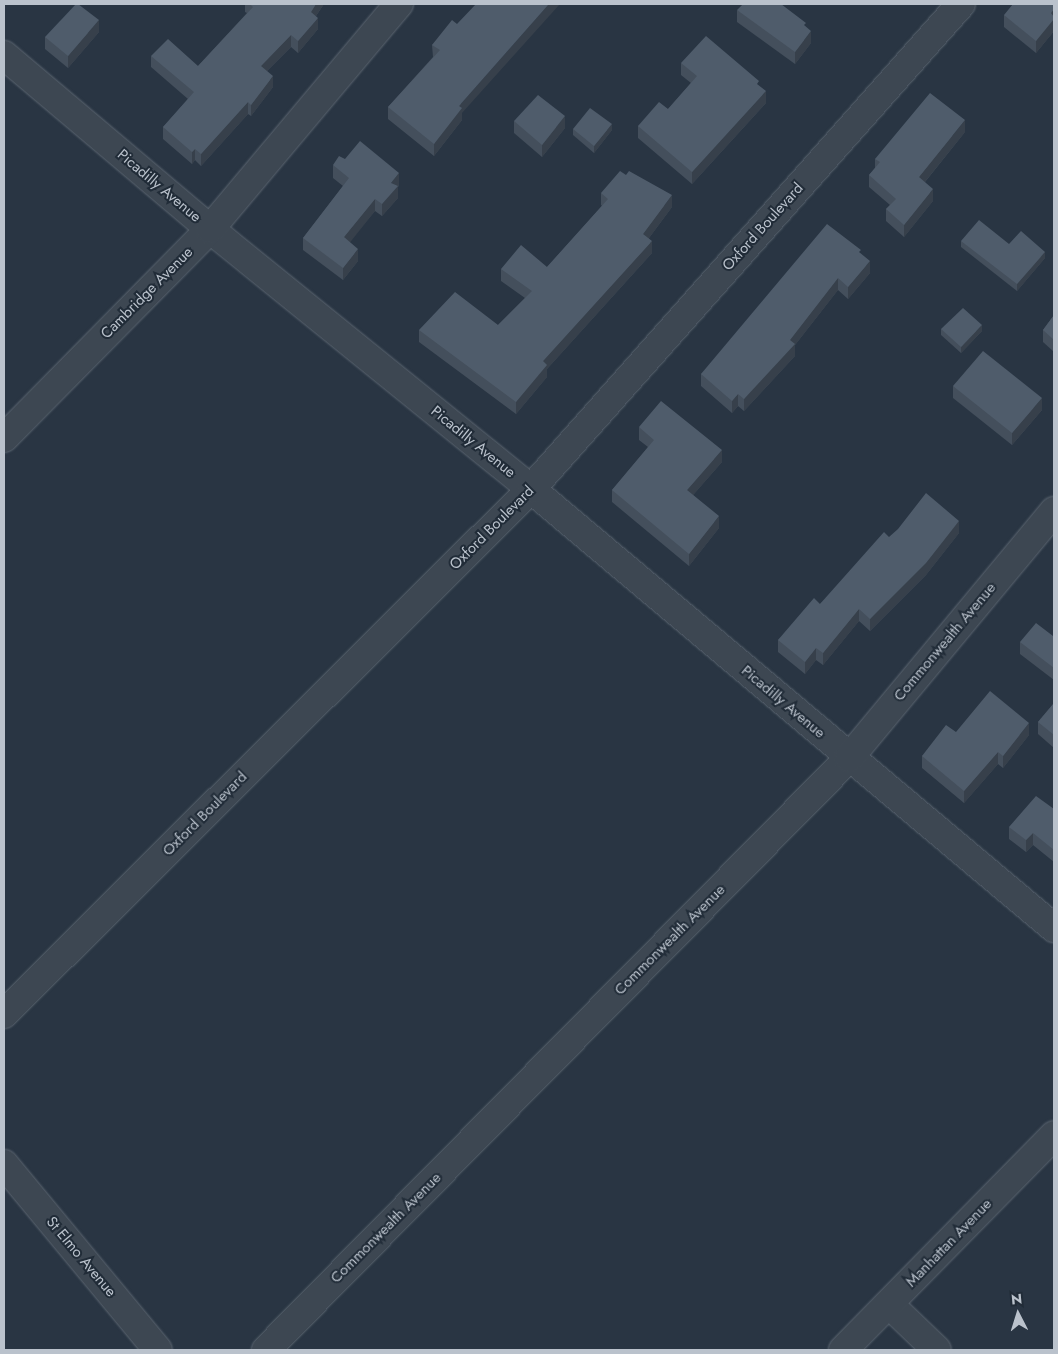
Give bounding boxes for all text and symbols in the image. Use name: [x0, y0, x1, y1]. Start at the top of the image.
street label: Picadilly Avenue: [114, 146, 204, 226]
street label: Oxford Boulevard: [719, 179, 807, 275]
street label: Cambridge Avenue: [97, 243, 197, 343]
street label: Picadilly Avenue: [427, 402, 519, 482]
street label: Oxford Boulevard: [446, 482, 538, 574]
street label: Commonwealth Avenue: [890, 579, 1000, 705]
street label: Picadilly Avenue: [738, 662, 828, 742]
street label: Oxford Boulevard: [159, 768, 251, 860]
street label: Commonwealth Avenue: [611, 881, 729, 999]
street label: Commonwealth Avenue: [327, 1169, 445, 1287]
street label: Manhattan Avenue: [902, 1195, 996, 1291]
street label: St Elmo Avenue: [42, 1213, 120, 1301]
north arrow: [993, 1289, 1043, 1339]
text: N: [1010, 1289, 1023, 1310]

